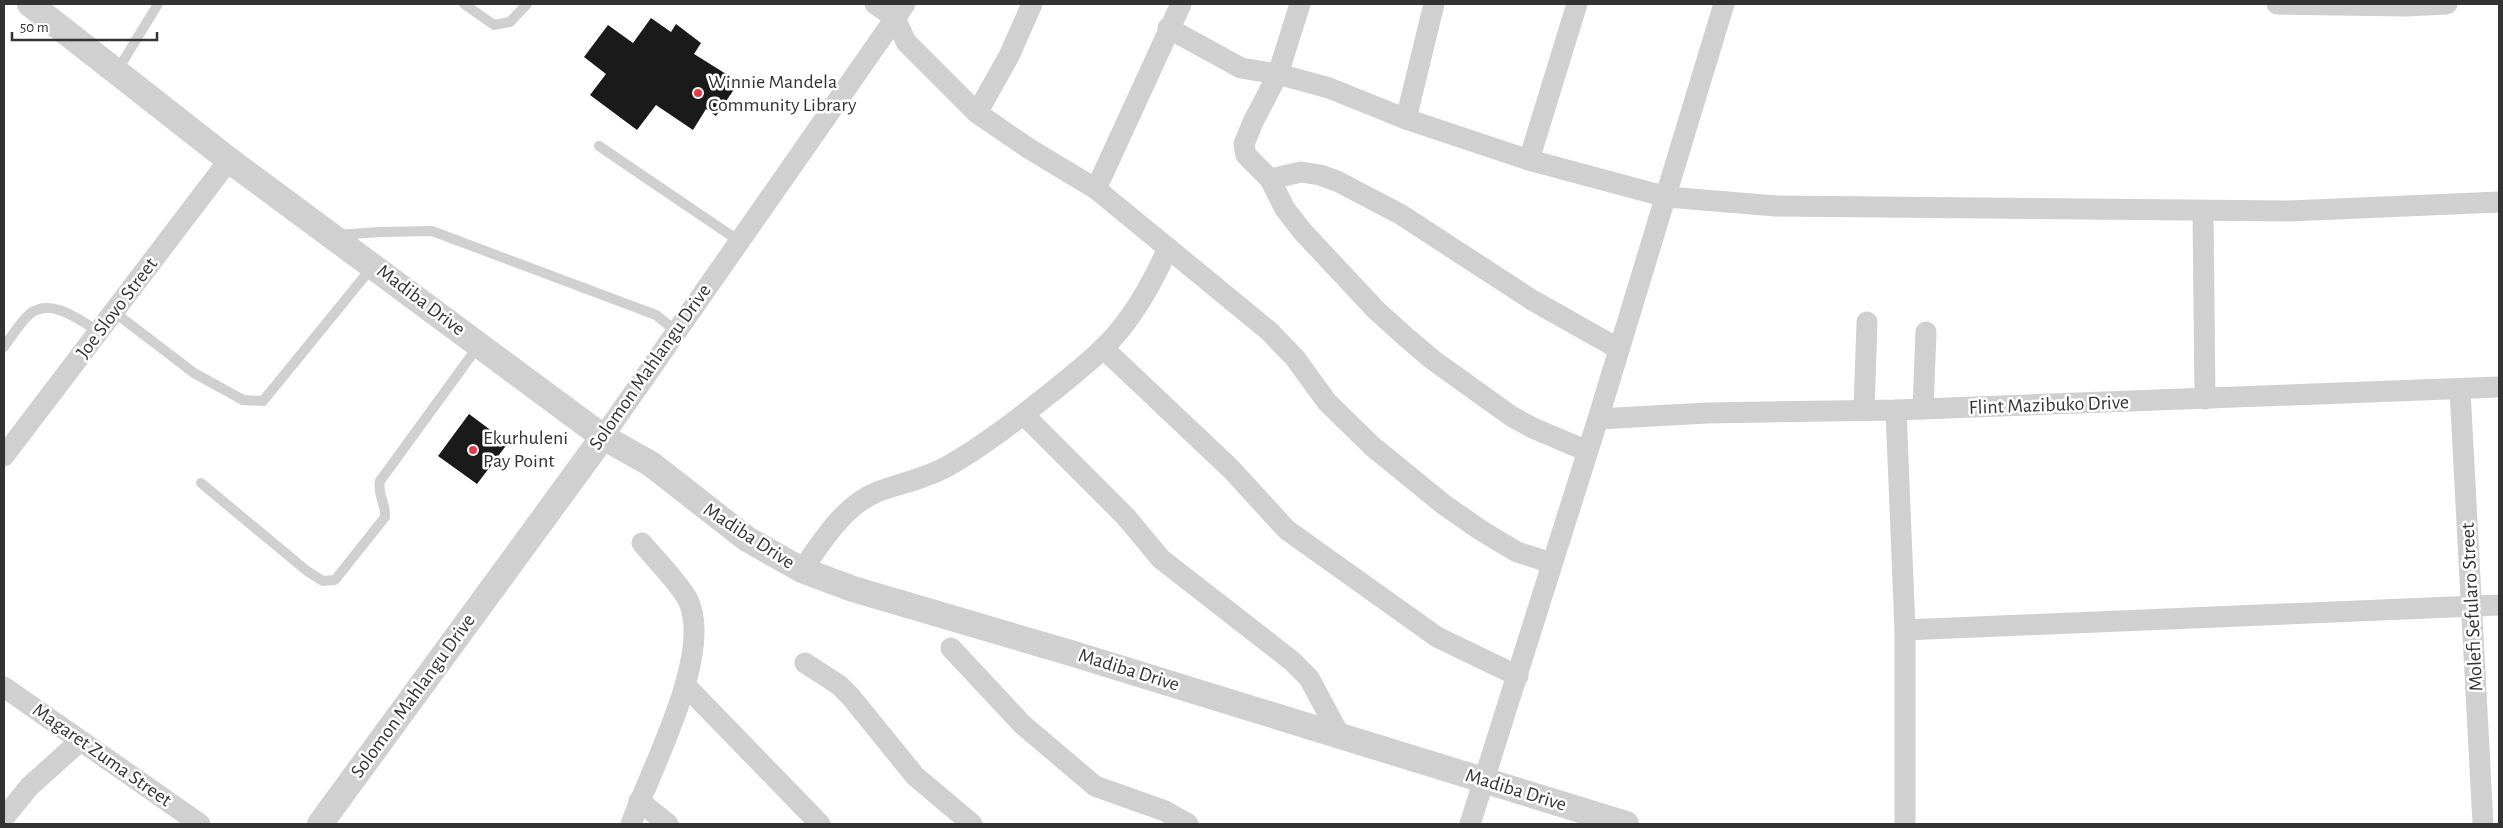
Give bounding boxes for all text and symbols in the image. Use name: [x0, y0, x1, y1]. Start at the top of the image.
scale bar: [12, 10, 158, 42]
text: 50 m: [20, 20, 49, 35]
place label: Winnie Mandela Community Library: [708, 72, 857, 115]
marker: Winnie Mandela Community Library: [692, 87, 704, 99]
street label: Joe Slovo Street: [73, 253, 162, 362]
street label: Madiba Drive: [373, 261, 469, 339]
street label: Solomon Mahlangu Drive: [585, 281, 715, 453]
street label: Flint Mazibuko Drive: [1969, 392, 2129, 418]
place label: Ekurhuleni Pay Point: [483, 428, 568, 471]
marker: Ekurhuleni Pay Point: [467, 444, 479, 456]
street label: Madiba Drive: [700, 499, 798, 573]
street label: Molefi Sefularo Street: [2458, 522, 2486, 692]
street label: Solomon Mahlangu Drive: [347, 610, 479, 782]
street label: Madiba Drive: [1076, 645, 1182, 695]
street label: Magaret Zuma Street: [29, 700, 176, 811]
street label: Madiba Drive: [1463, 765, 1569, 815]

